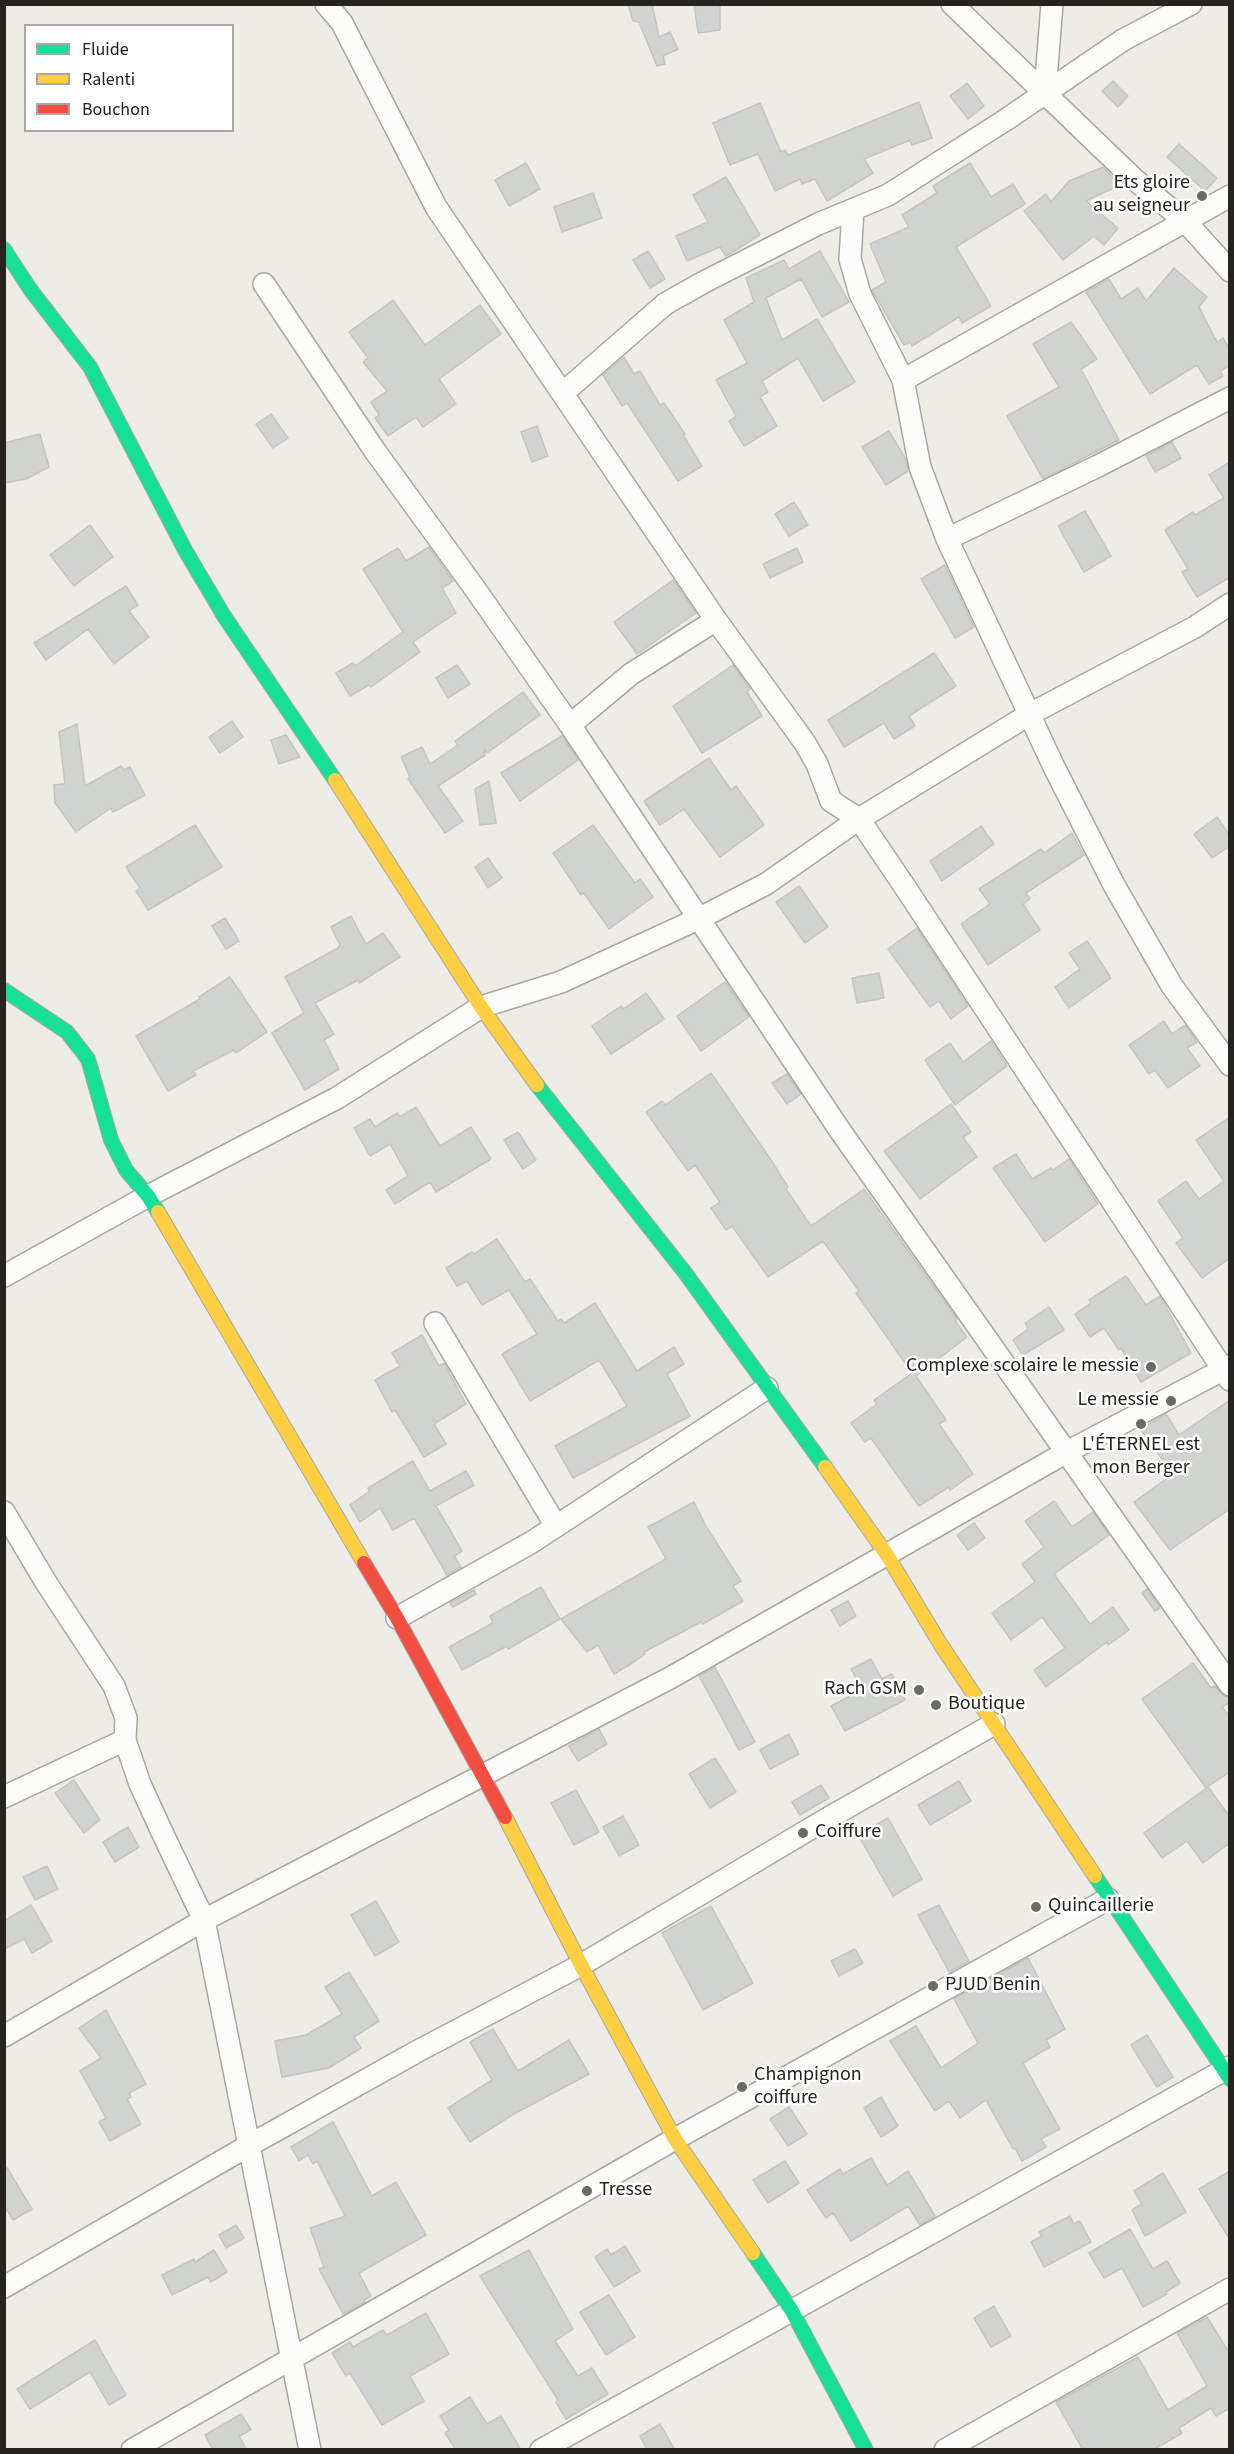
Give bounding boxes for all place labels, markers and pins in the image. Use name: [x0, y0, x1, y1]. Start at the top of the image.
place label: Ets gloire au seigneur: [1093, 172, 1190, 219]
marker: Ets gloire au seigneur: [1195, 189, 1209, 203]
place label: Complexe scolaire le messie: [906, 1355, 1139, 1379]
marker: Complexe scolaire le messie: [1144, 1360, 1158, 1374]
place label: Le messie: [1077, 1389, 1159, 1413]
marker: Le messie: [1164, 1394, 1178, 1408]
marker: L'ÉTERNEL est mon Berger: [1134, 1417, 1148, 1431]
place label: L'ÉTERNEL est mon Berger: [1082, 1434, 1200, 1481]
place label: Rach GSM: [824, 1678, 907, 1702]
marker: Rach GSM: [912, 1683, 926, 1697]
place label: Boutique: [948, 1693, 1025, 1717]
marker: Boutique: [929, 1698, 943, 1712]
place label: Coiffure: [815, 1821, 881, 1845]
marker: Coiffure: [796, 1826, 810, 1840]
place label: Quincaillerie: [1048, 1895, 1154, 1919]
marker: Quincaillerie: [1029, 1900, 1043, 1914]
place label: PJUD Benin: [945, 1974, 1041, 1998]
marker: PJUD Benin: [926, 1979, 940, 1993]
place label: Champignon coiffure: [754, 2064, 862, 2111]
marker: Champignon coiffure: [735, 2080, 749, 2094]
place label: Tresse: [599, 2179, 652, 2203]
marker: Tresse: [580, 2184, 594, 2198]

